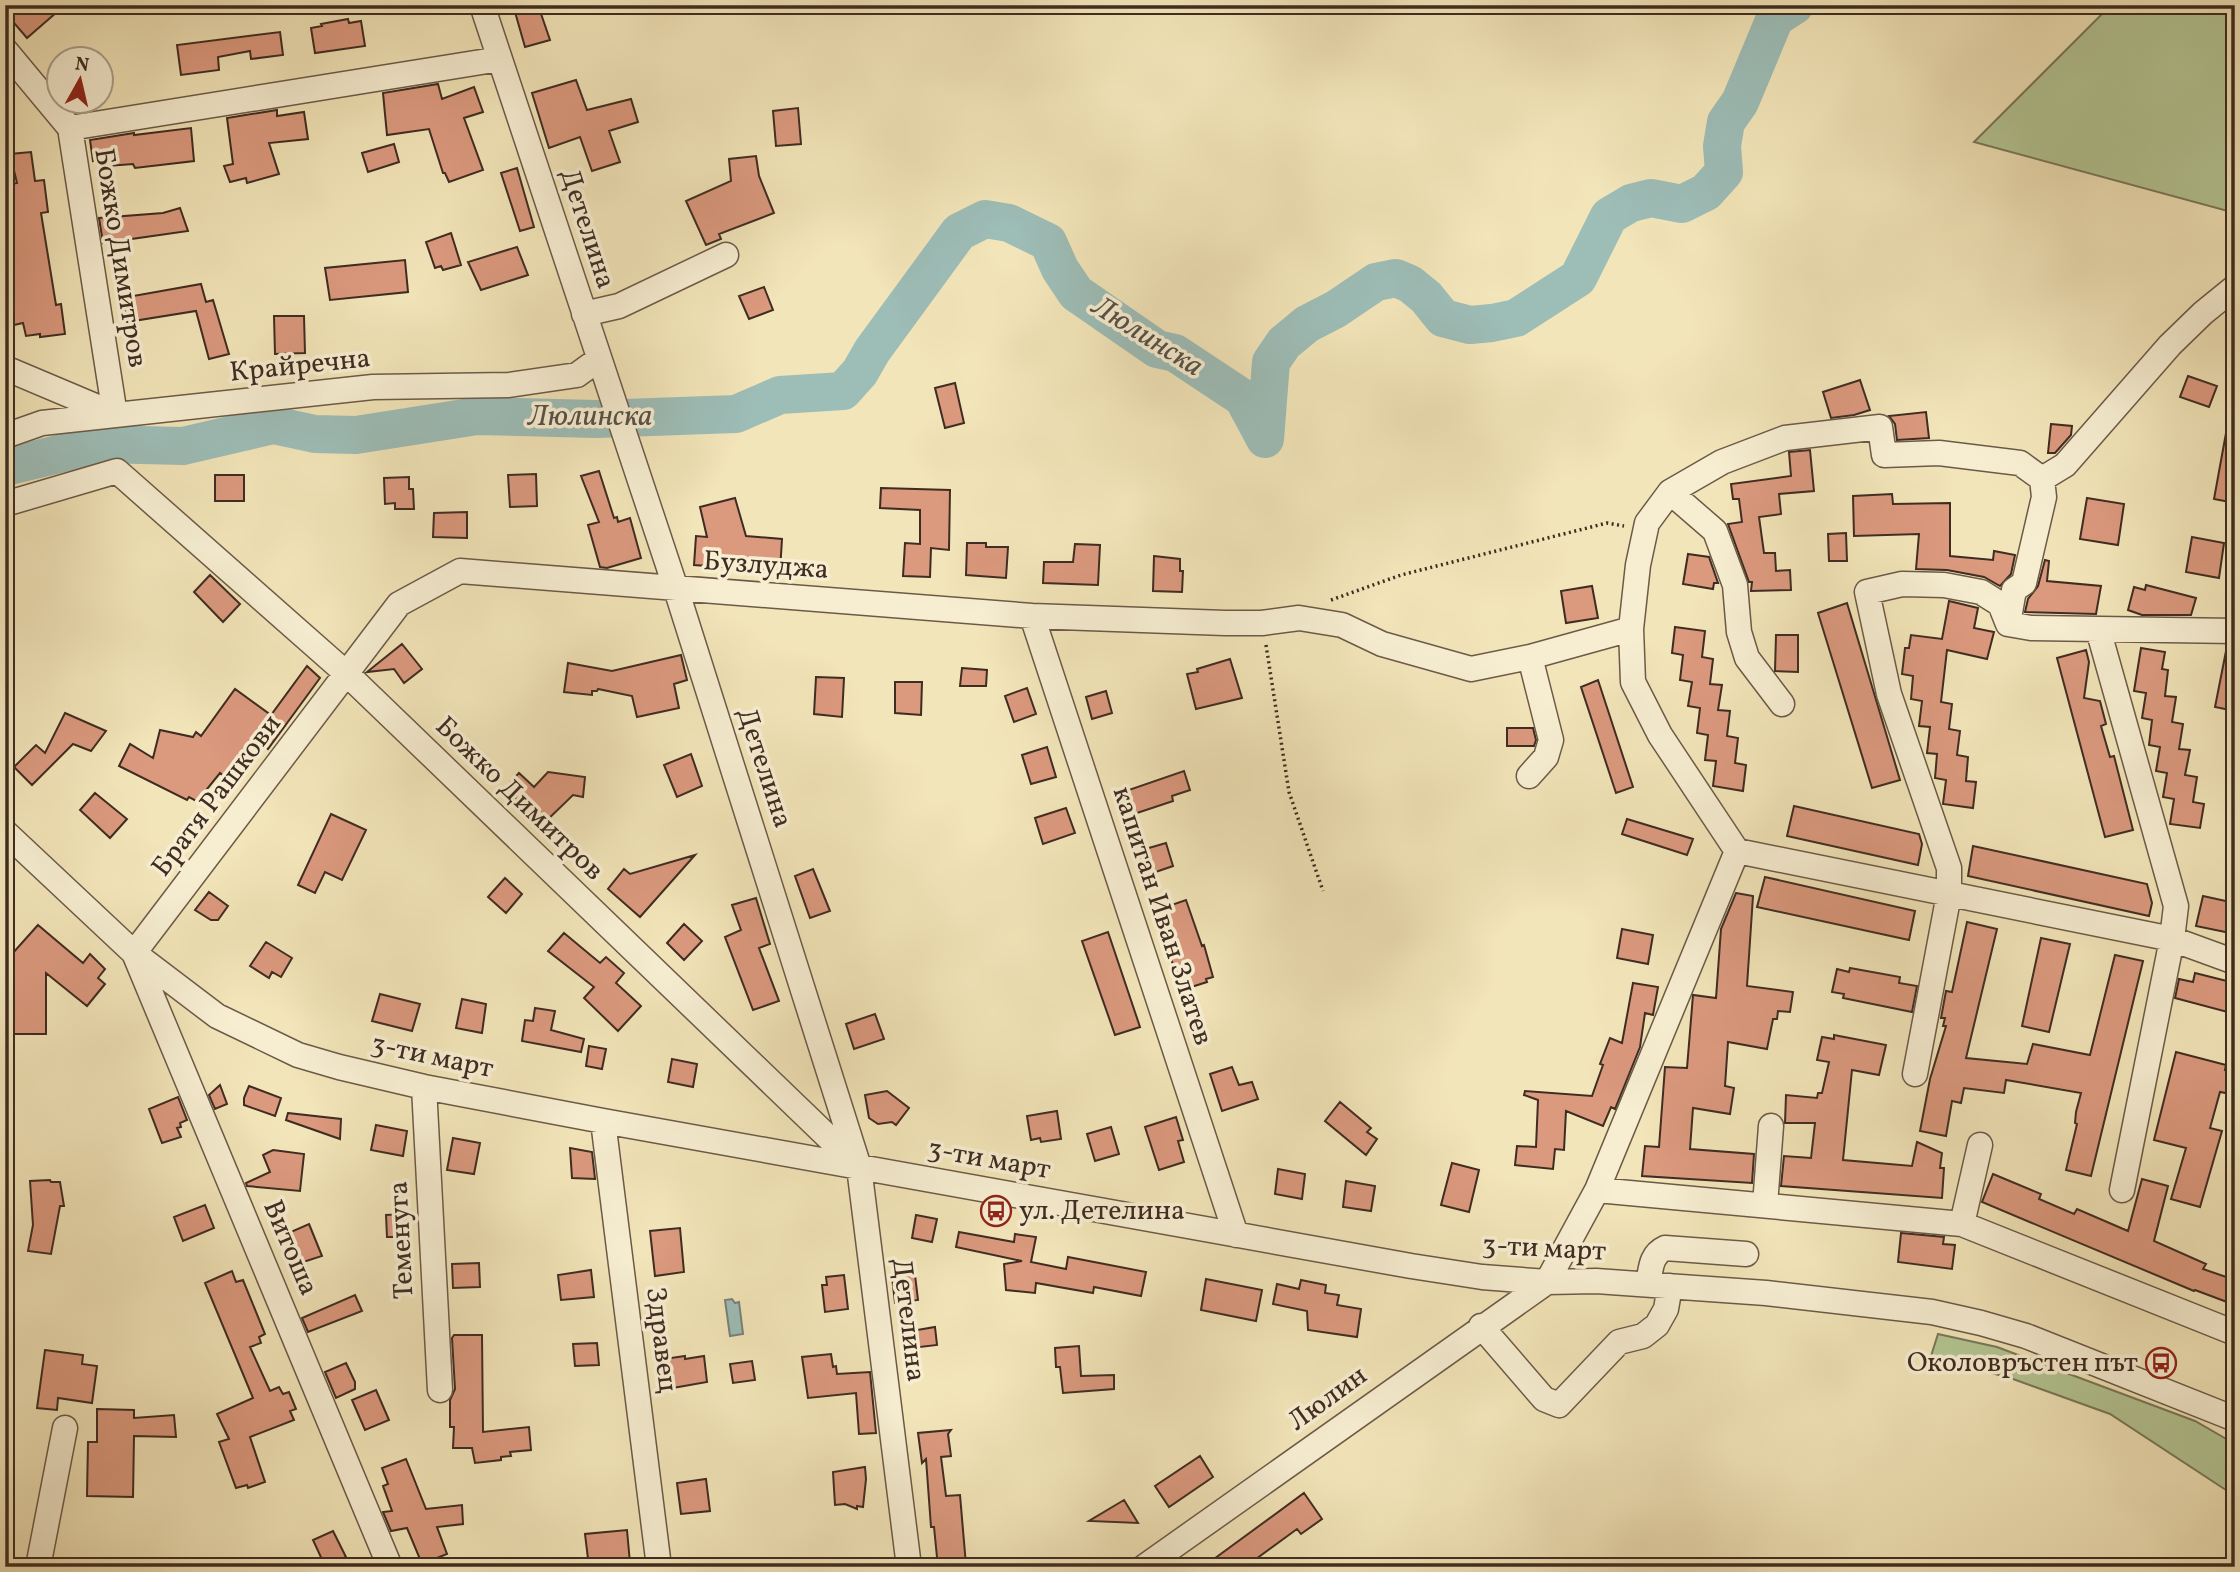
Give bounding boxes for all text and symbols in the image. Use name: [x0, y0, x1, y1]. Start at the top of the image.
north arrow: [46, 46, 116, 116]
text: N: [73, 51, 91, 79]
street label: Божко Димитров: [83, 146, 157, 370]
street label: Детелина: [549, 164, 625, 294]
water label: Люлинска: [1082, 286, 1211, 388]
street label: Крайречна: [228, 339, 372, 393]
water label: Люлинска: [527, 396, 652, 438]
street label: Бузлуджа: [702, 542, 830, 590]
street label: Детелина: [726, 703, 802, 833]
street label: Братя Рашкови: [143, 707, 291, 885]
street label: Божко Димитров: [426, 708, 612, 890]
street label: капитан Иван Златев: [1102, 782, 1222, 1050]
street label: 3-ти март: [367, 1025, 497, 1089]
street label: 3-ти март: [924, 1130, 1054, 1190]
street label: Теменуга: [379, 1180, 425, 1300]
place label: ул. Детелина: [1019, 1192, 1185, 1231]
street label: Витоша: [252, 1194, 328, 1302]
bus stop icon: ул. Детелина: [979, 1194, 1013, 1228]
street label: 3-ти март: [1481, 1226, 1607, 1272]
street label: Детелина: [881, 1256, 935, 1384]
street label: Здравец: [635, 1285, 687, 1395]
place label: Околовръстен път: [1907, 1344, 2138, 1383]
bus stop icon: Околовръстен път: [2144, 1346, 2178, 1380]
street label: Люлин: [1280, 1357, 1376, 1441]

